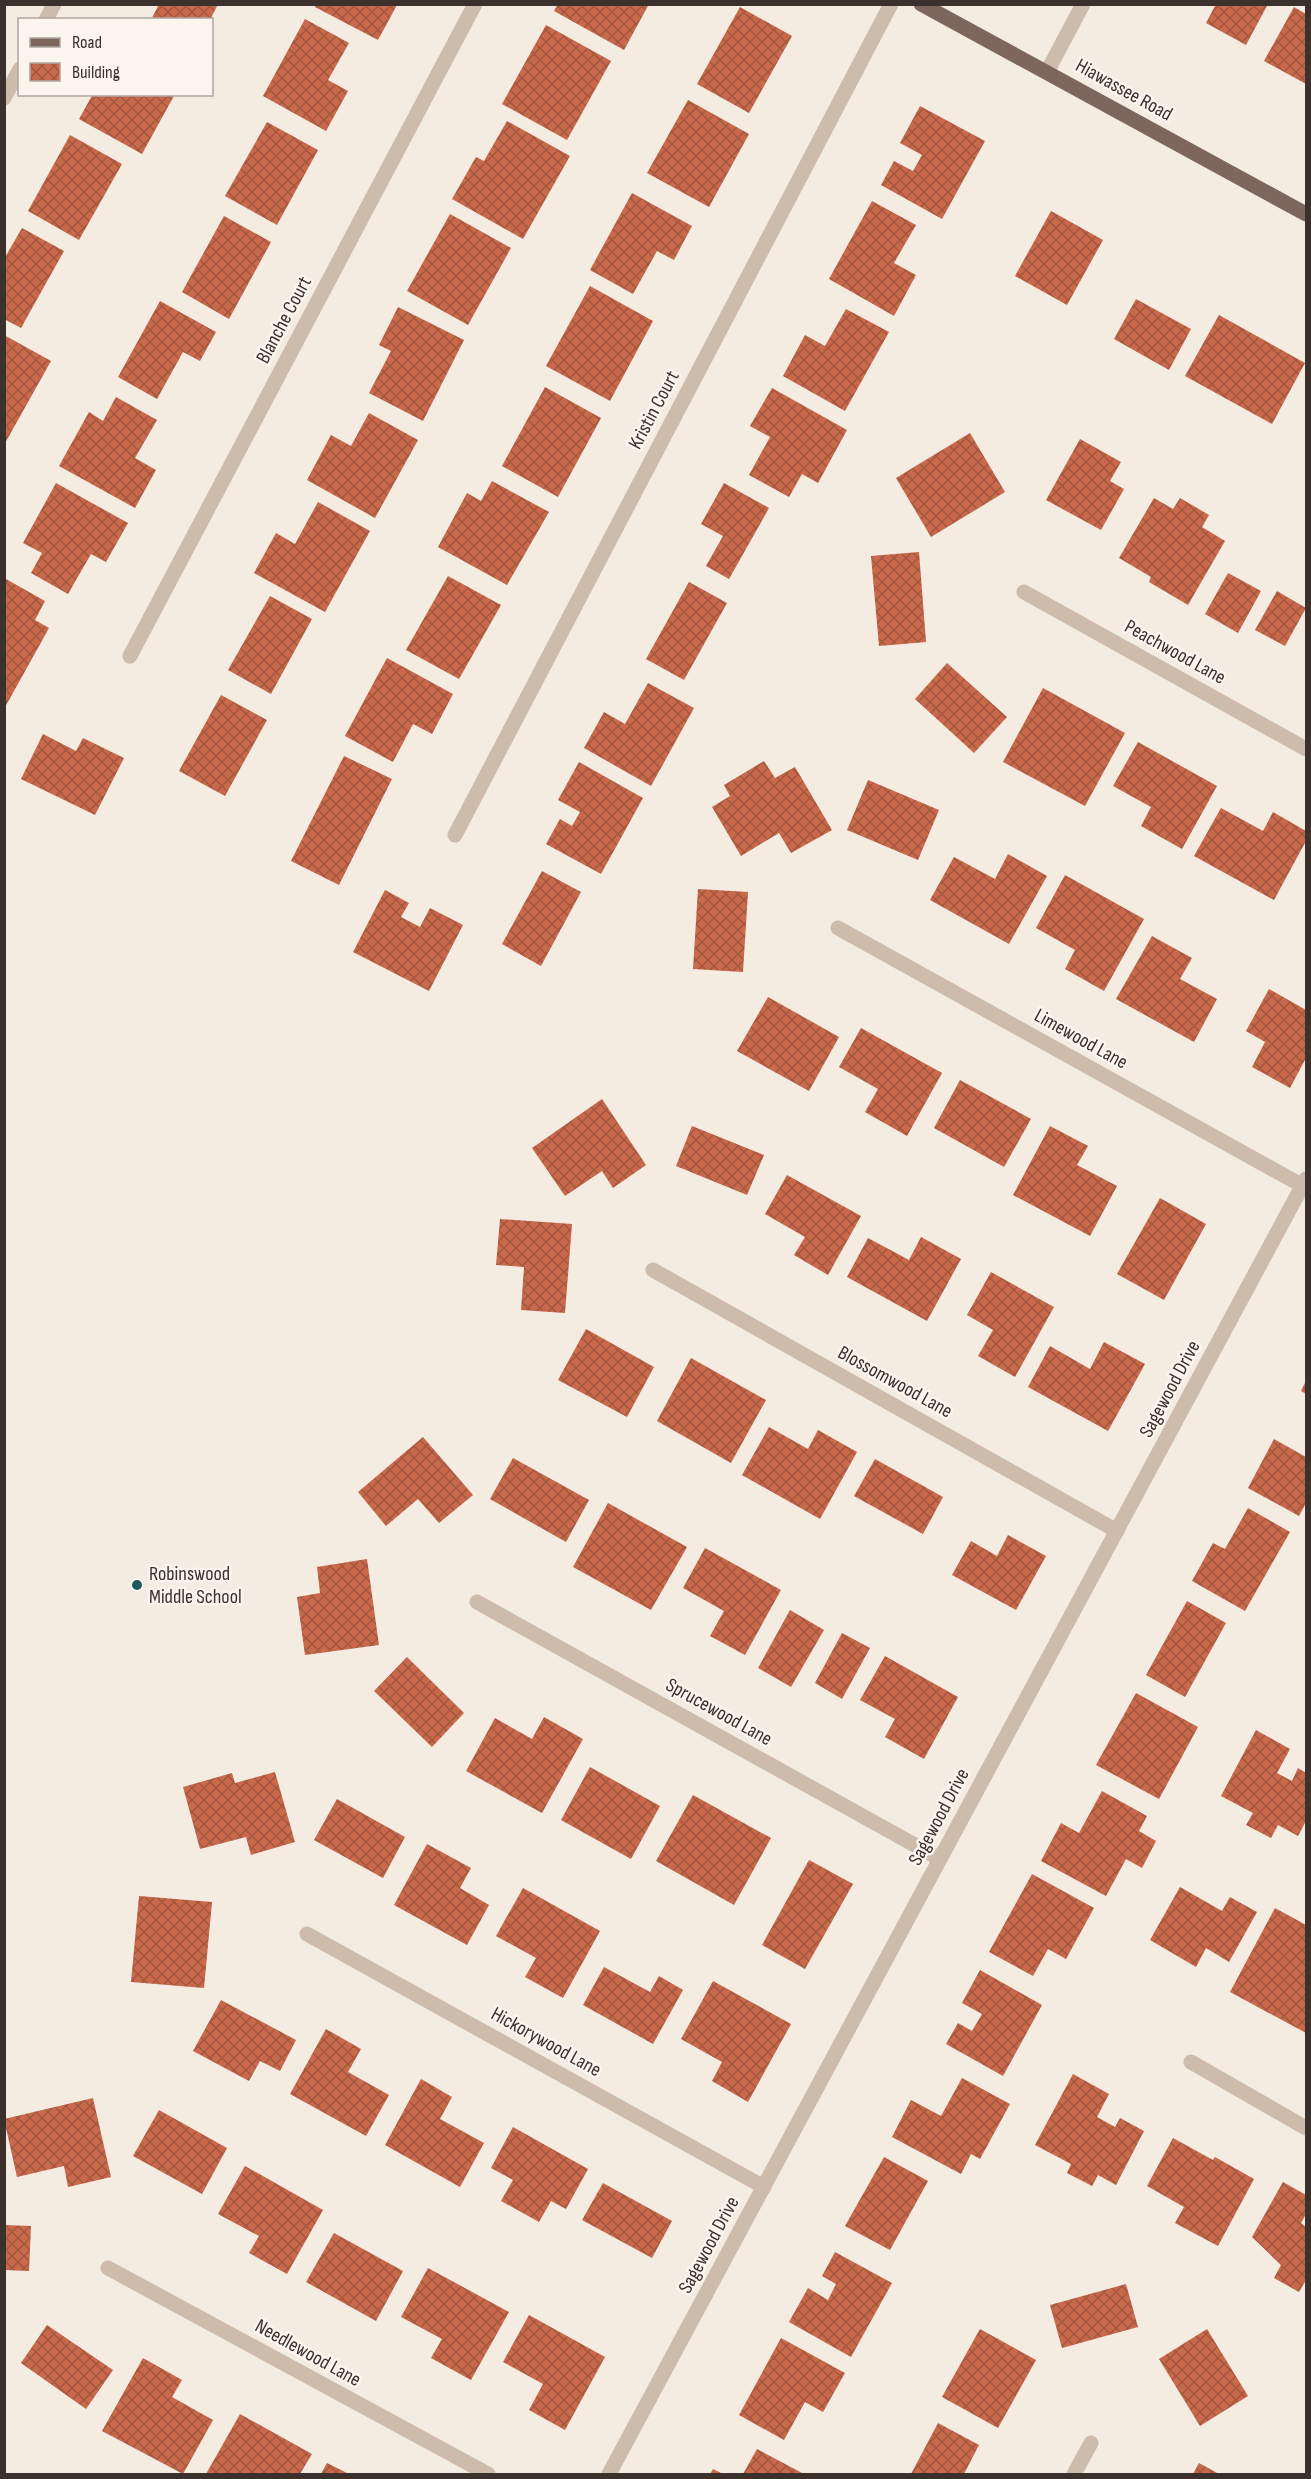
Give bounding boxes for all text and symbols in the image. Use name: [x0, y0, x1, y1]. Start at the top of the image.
legend: [18, 18, 213, 96]
text: Road: [72, 32, 102, 53]
street label: Hiawassee Road: [1071, 54, 1177, 126]
text: Building: [72, 62, 120, 83]
street label: Blanche Court: [251, 272, 317, 368]
street label: Kristin Court: [623, 367, 685, 453]
street label: Peachwood Lane: [1120, 614, 1230, 690]
street label: Limewood Lane: [1030, 1004, 1132, 1074]
street label: Sagewood Drive: [1134, 1336, 1206, 1442]
street label: Blossomwood Lane: [834, 1341, 956, 1423]
place label: Robinswood Middle School: [149, 1562, 242, 1609]
marker: Robinswood Middle School: [130, 1578, 144, 1592]
street label: Sprucewood Lane: [662, 1673, 776, 1751]
street label: Sagewood Drive: [903, 1764, 975, 1870]
street label: Hickorywood Lane: [487, 2002, 605, 2082]
street label: Sagewood Drive: [673, 2192, 745, 2298]
street label: Needlewood Lane: [251, 2314, 365, 2392]

